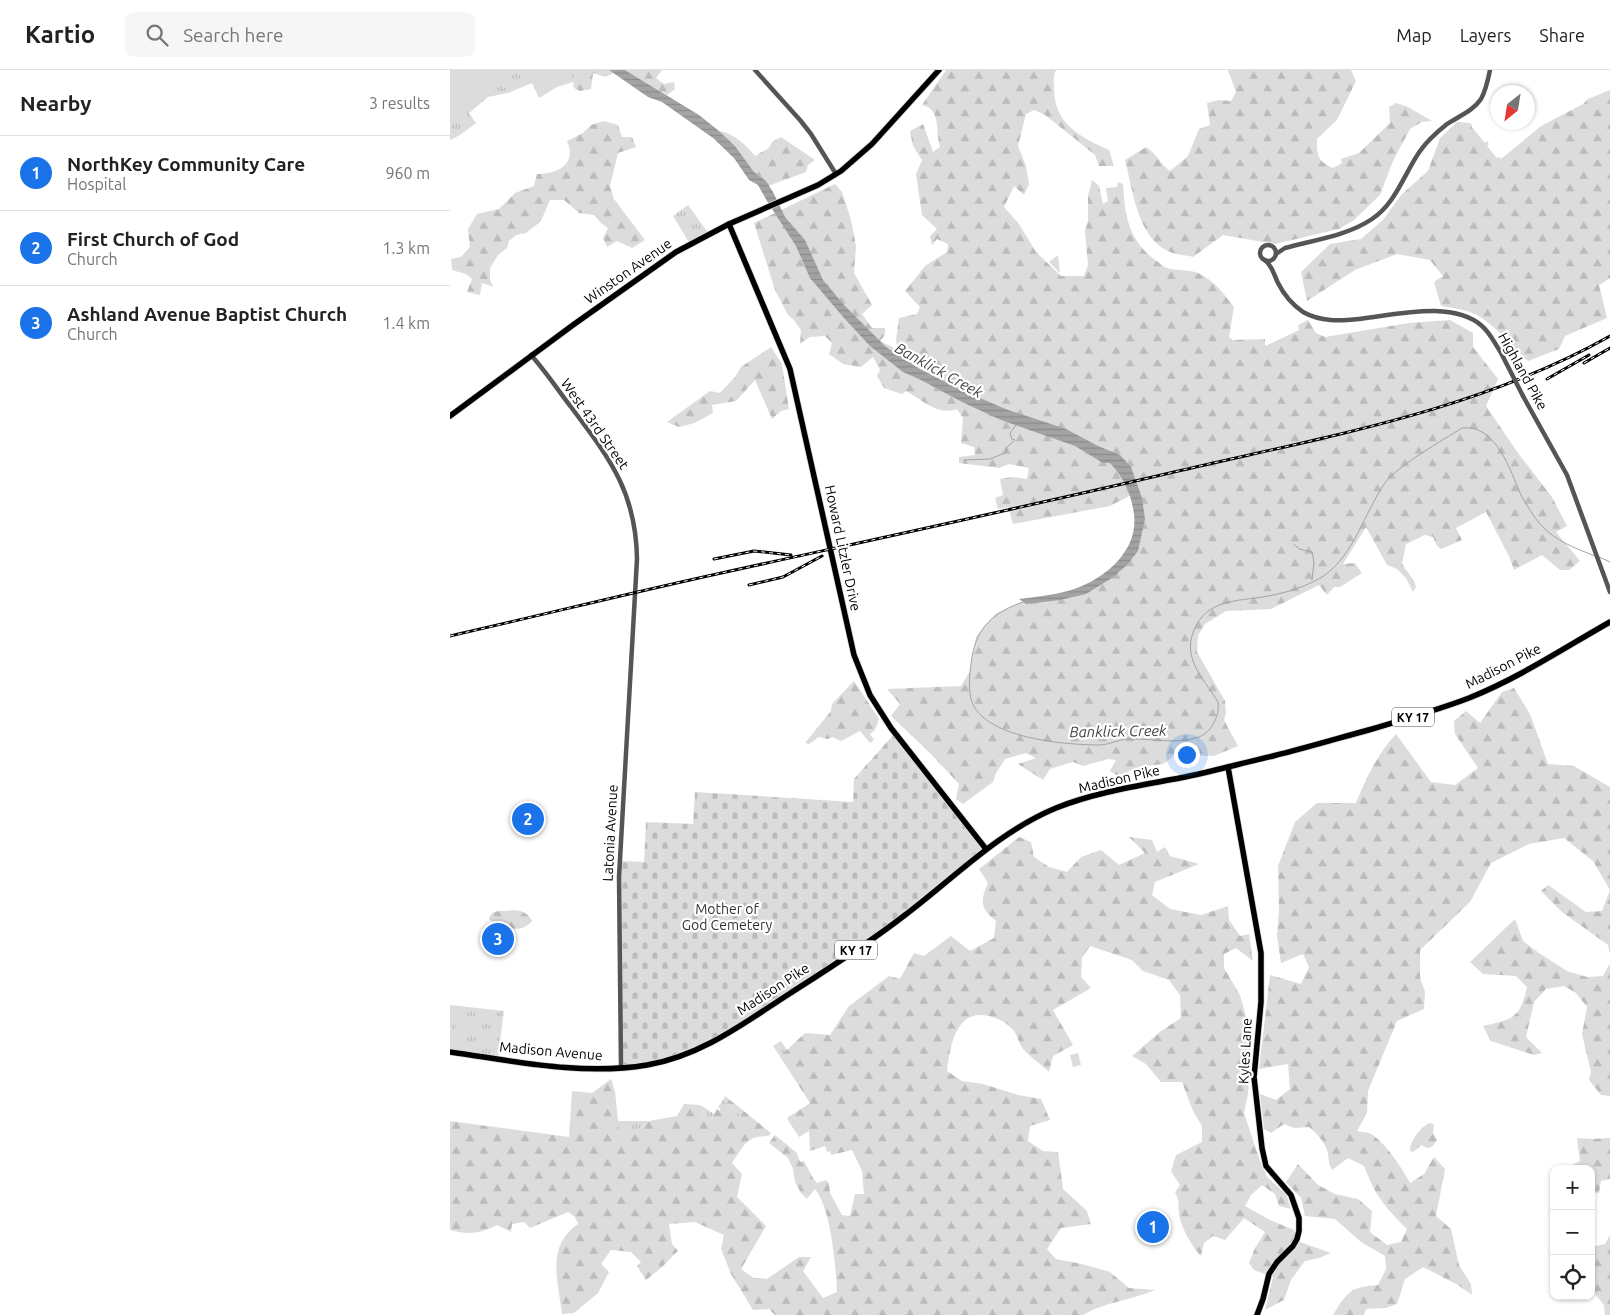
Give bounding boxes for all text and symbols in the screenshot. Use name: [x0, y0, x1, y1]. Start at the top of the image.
search box: [125, 12, 475, 57]
text: Kartio: [25, 21, 95, 48]
icon: search: [143, 21, 171, 49]
text: Search here: [183, 24, 284, 46]
text: Map: [1396, 25, 1432, 45]
text: Layers: [1460, 25, 1511, 45]
text: Share: [1539, 25, 1585, 45]
north arrow: [1490, 85, 1535, 130]
text: Nearby: [20, 91, 91, 115]
text: 3 results: [369, 94, 430, 112]
text: NorthKey Community Care: [67, 153, 305, 175]
text: 1: [31, 164, 41, 182]
text: 960 m: [385, 164, 430, 182]
text: Hospital: [67, 175, 126, 193]
text: First Church of God: [67, 228, 239, 250]
street label: Winston Avenue: [581, 235, 675, 307]
text: 2: [31, 239, 41, 257]
text: 1.3 km: [382, 239, 430, 257]
text: Church: [67, 250, 118, 268]
text: Ashland Avenue Baptist Church: [67, 303, 347, 325]
text: 3: [31, 314, 41, 332]
text: 1.4 km: [382, 314, 430, 332]
text: Church: [67, 325, 118, 343]
street label: Highland Pike: [1495, 330, 1551, 412]
water label: Banklick Creek: [892, 339, 986, 401]
street label: West 43rd Street: [558, 376, 632, 473]
street label: Howard Litzler Drive: [822, 484, 864, 612]
street label: Madison Pike: [1462, 640, 1544, 692]
road number: KY 17: [1392, 708, 1434, 726]
water label: Banklick Creek: [1069, 722, 1167, 740]
your location: [1174, 742, 1200, 768]
street label: Madison Pike: [1077, 762, 1161, 796]
street label: Latonia Avenue: [599, 784, 621, 882]
pin: 2: [512, 800, 544, 838]
park label: Mother of God Cemetery: [682, 901, 773, 933]
pin: 3: [482, 920, 514, 958]
road number: KY 17: [835, 940, 877, 960]
street label: Madison Pike: [734, 960, 812, 1018]
street label: Kyles Lane: [1235, 1018, 1255, 1084]
street label: Madison Avenue: [499, 1039, 603, 1063]
map controls: [1550, 1165, 1595, 1300]
button: +: [1550, 1165, 1595, 1210]
pin: 1: [1137, 1208, 1169, 1246]
button: −: [1550, 1210, 1595, 1255]
button: locate: [1550, 1255, 1595, 1300]

